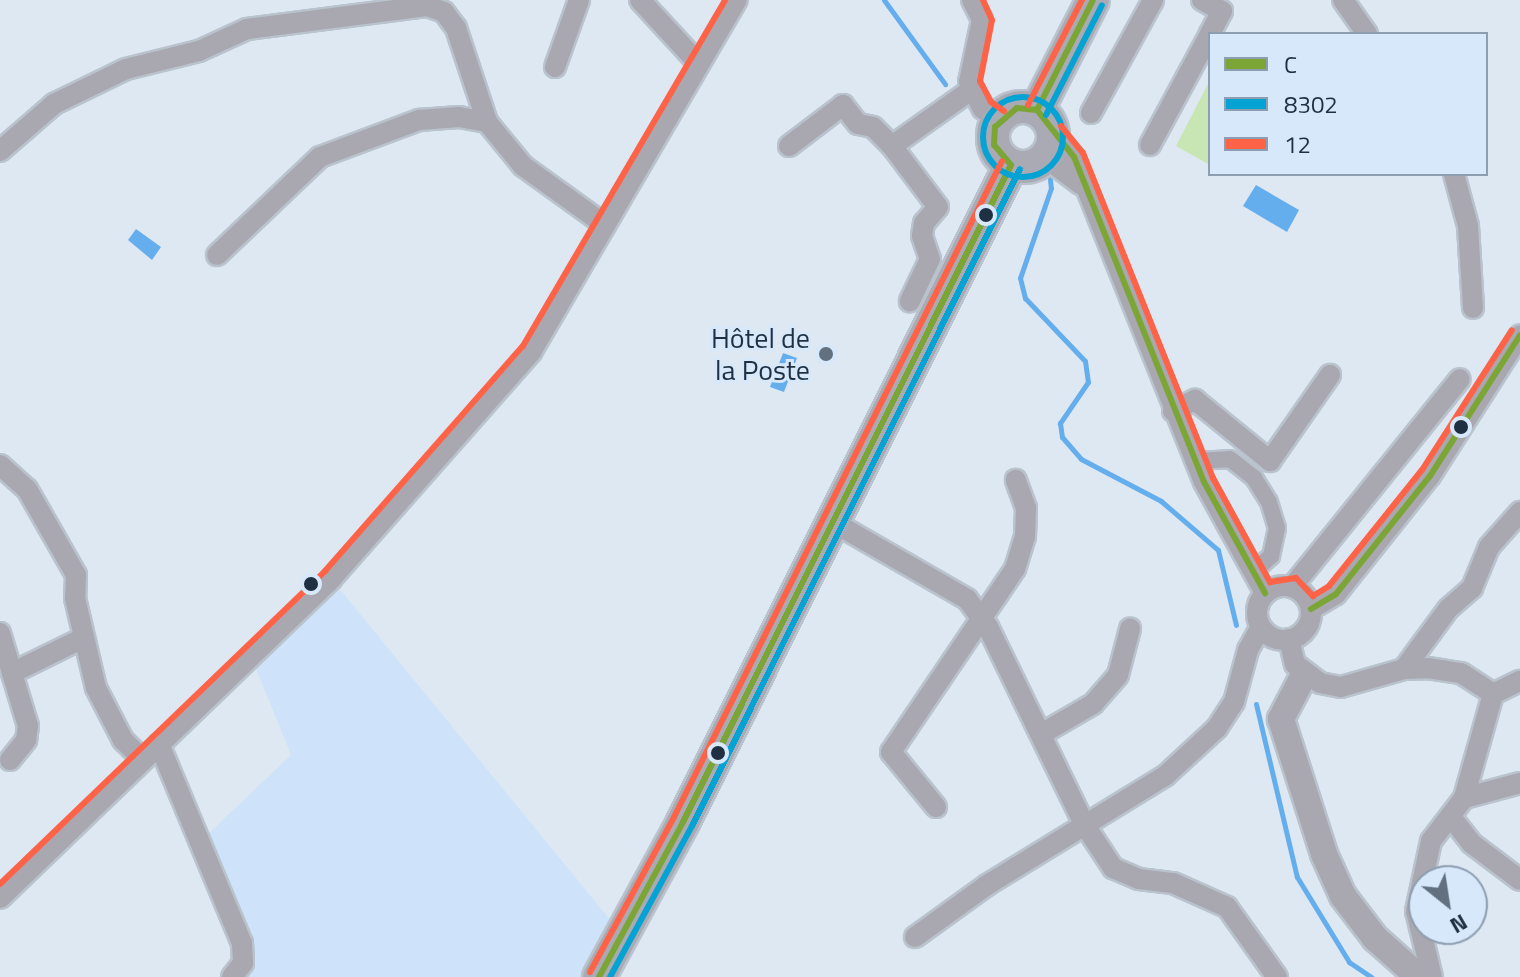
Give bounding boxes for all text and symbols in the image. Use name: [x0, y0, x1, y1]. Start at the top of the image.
legend: [1208, 32, 1488, 176]
text: C: [1284, 46, 1297, 82]
text: 8302: [1284, 86, 1338, 122]
text: 12: [1284, 126, 1311, 162]
unlabelled marker: [978, 207, 994, 223]
place label: Hôtel de la Poste: [711, 321, 810, 387]
marker: Hôtel de la Poste: [817, 345, 835, 363]
unlabelled marker: [1453, 419, 1469, 435]
unlabelled marker: [303, 576, 319, 592]
unlabelled marker: [710, 745, 726, 761]
north arrow: [1408, 865, 1488, 945]
text: N: [1444, 906, 1474, 943]

